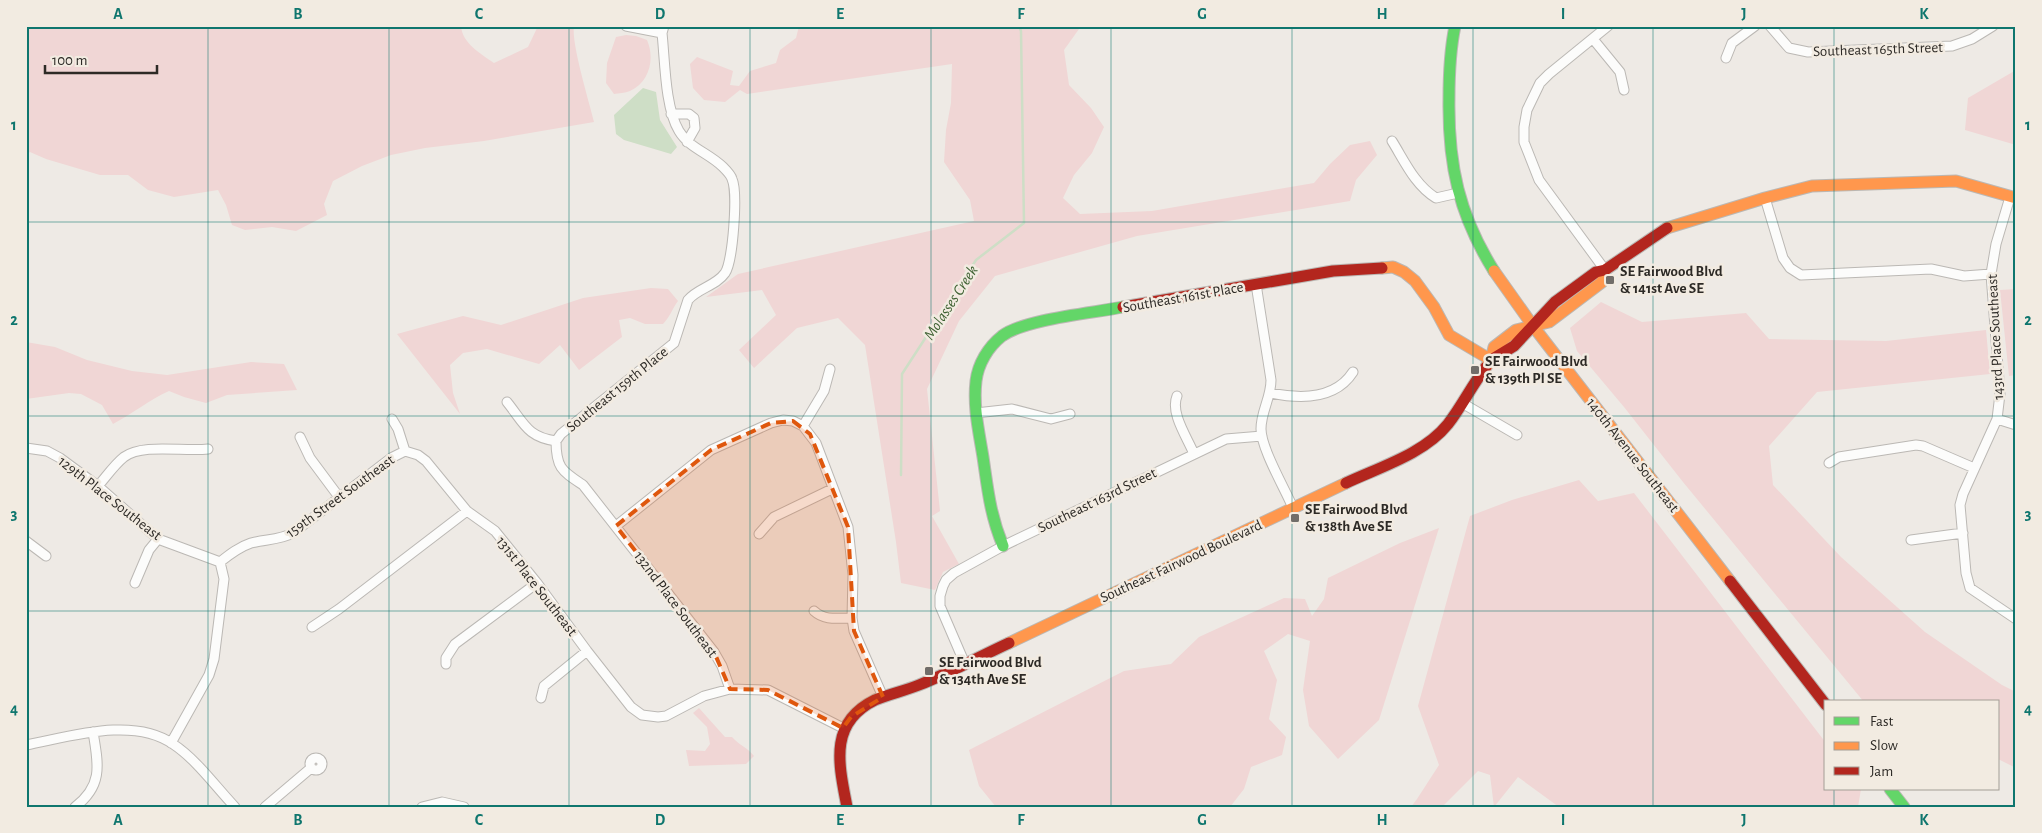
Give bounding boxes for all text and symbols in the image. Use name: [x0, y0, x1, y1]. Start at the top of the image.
text: A: [113, 6, 123, 22]
text: B: [293, 6, 303, 22]
text: C: [475, 6, 484, 22]
text: D: [655, 6, 666, 22]
text: E: [836, 6, 844, 22]
text: F: [1017, 6, 1025, 22]
text: G: [1197, 6, 1207, 22]
text: H: [1376, 6, 1388, 22]
text: I: [1561, 6, 1565, 22]
text: J: [1741, 6, 1747, 22]
text: K: [1919, 6, 1929, 22]
street label: Southeast 165th Street: [1813, 40, 1943, 59]
scale bar: [45, 42, 158, 74]
text: 100 m: [52, 53, 87, 68]
text: 1: [11, 117, 17, 133]
text: 1: [2025, 117, 2031, 133]
water label: Molasses Creek: [921, 262, 981, 343]
place label: SE Fairwood Blvd & 141st Ave SE: [1620, 264, 1723, 296]
marker: SE Fairwood Blvd & 141st Ave SE: [1604, 274, 1616, 286]
street label: 143rd Place Southeast: [1985, 274, 2006, 400]
street label: Southeast 161st Place: [1122, 279, 1245, 315]
text: 2: [10, 312, 18, 328]
text: 2: [2024, 312, 2032, 328]
street label: Southeast 159th Place: [564, 344, 671, 435]
place label: SE Fairwood Blvd & 139th Pl SE: [1485, 354, 1588, 386]
marker: SE Fairwood Blvd & 139th Pl SE: [1469, 364, 1481, 376]
street label: 140th Avenue Southeast: [1584, 395, 1682, 515]
street label: 159th Street Southeast: [283, 452, 397, 541]
street label: 129th Place Southeast: [55, 454, 164, 543]
street label: Southeast 163rd Street: [1036, 465, 1159, 536]
place label: SE Fairwood Blvd & 138th Ave SE: [1305, 502, 1408, 534]
text: 3: [11, 506, 18, 522]
text: 3: [2025, 506, 2032, 522]
marker: SE Fairwood Blvd & 138th Ave SE: [1289, 512, 1301, 524]
street label: Southeast Fairwood Boulevard: [1098, 517, 1265, 606]
street label: 131st Place Southeast: [493, 534, 580, 639]
street label: 132nd Place Southeast: [631, 549, 720, 660]
place label: SE Fairwood Blvd & 134th Ave SE: [939, 655, 1042, 687]
marker: SE Fairwood Blvd & 134th Ave SE: [923, 665, 935, 677]
legend: [1824, 700, 2000, 790]
text: 4: [10, 701, 18, 717]
text: 4: [2024, 701, 2032, 717]
text: Fast: [1870, 714, 1894, 729]
text: Slow: [1870, 738, 1898, 753]
text: Jam: [1870, 764, 1893, 779]
text: A: [113, 812, 123, 828]
text: B: [293, 812, 303, 828]
text: C: [475, 812, 484, 828]
text: D: [655, 812, 666, 828]
text: E: [836, 812, 844, 828]
text: F: [1017, 812, 1025, 828]
text: G: [1197, 812, 1207, 828]
text: H: [1376, 812, 1388, 828]
text: I: [1561, 812, 1565, 828]
text: J: [1741, 812, 1747, 828]
text: K: [1919, 812, 1929, 828]

